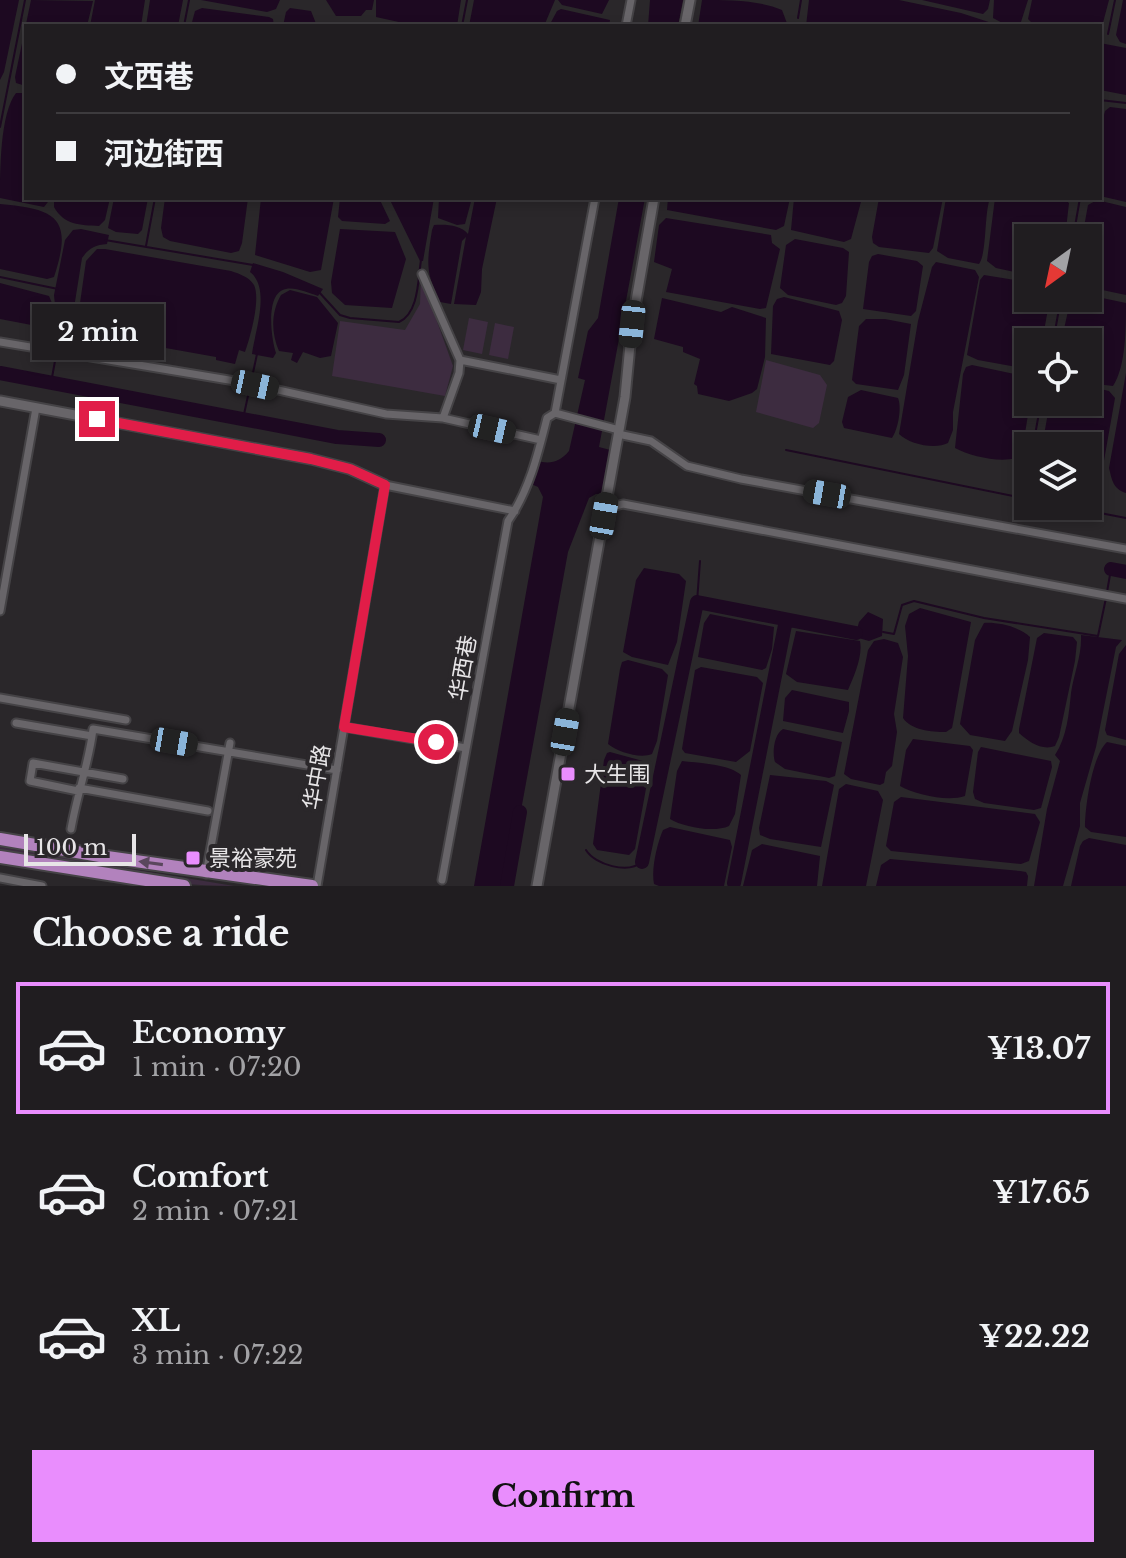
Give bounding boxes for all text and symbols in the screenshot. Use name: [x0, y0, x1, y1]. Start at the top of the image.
text: 文西巷: [104, 58, 194, 95]
text: 河边街西: [104, 135, 224, 172]
north arrow: [1014, 224, 1102, 312]
map controls: [1014, 224, 1102, 520]
car: [618, 299, 646, 349]
callout: 2 min: [31, 303, 163, 359]
text: 2 min: [58, 316, 138, 348]
button: locate: [1014, 328, 1102, 416]
car: [229, 368, 281, 402]
route end: [79, 401, 115, 437]
car: [466, 412, 518, 446]
button: layers: [1014, 432, 1102, 520]
car: [801, 478, 853, 510]
car: [588, 490, 620, 542]
street label: 华西巷: [444, 633, 482, 703]
car: [549, 706, 581, 758]
route start: [418, 724, 454, 760]
car: [148, 726, 200, 758]
street label: 华中路: [298, 742, 336, 812]
place label: 大生围: [584, 761, 650, 788]
marker: 大生围: [559, 765, 577, 783]
scale bar: [24, 830, 136, 866]
text: 100 m: [36, 834, 107, 861]
place label: 景裕豪苑: [209, 845, 297, 872]
marker: 景裕豪苑: [184, 849, 202, 867]
one-way arrow: [139, 856, 164, 869]
text: Choose a ride: [32, 911, 289, 956]
icon: car: [36, 1012, 108, 1084]
text: Economy: [132, 1014, 285, 1051]
text: ¥13.07: [987, 1030, 1090, 1067]
text: 1 min · 07:20: [132, 1051, 302, 1083]
icon: car: [36, 1156, 108, 1228]
text: Comfort: [132, 1158, 269, 1195]
text: ¥17.65: [992, 1174, 1090, 1211]
text: 2 min · 07:21: [132, 1195, 299, 1227]
icon: car: [36, 1300, 108, 1372]
text: XL: [132, 1302, 180, 1339]
text: ¥22.22: [979, 1318, 1090, 1355]
text: 3 min · 07:22: [132, 1339, 304, 1371]
button: Confirm: [32, 1450, 1094, 1542]

